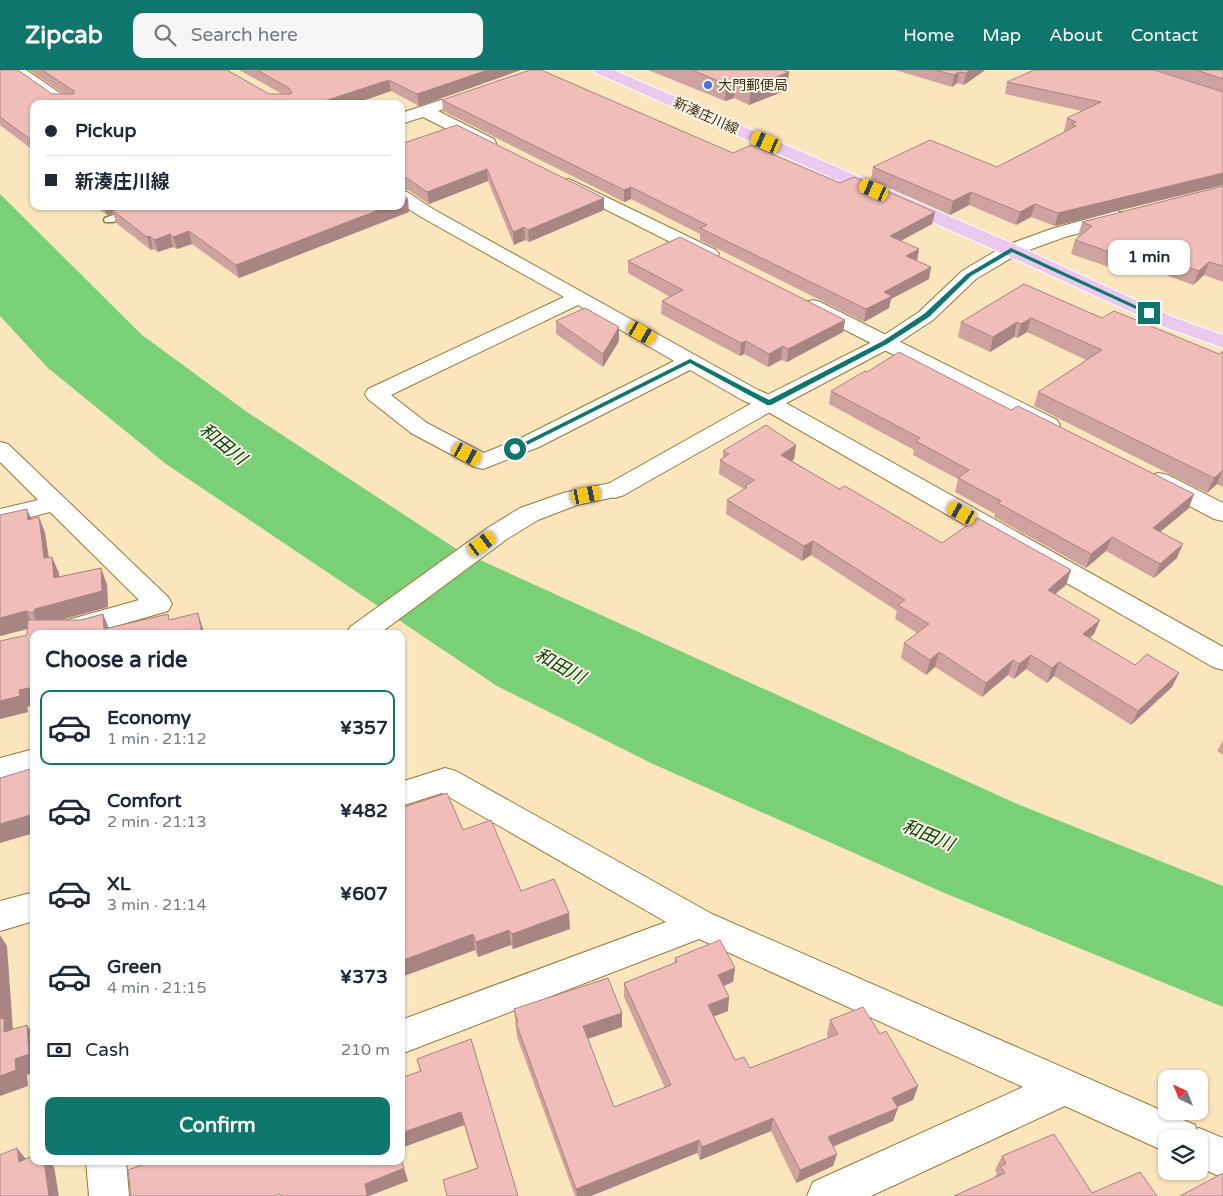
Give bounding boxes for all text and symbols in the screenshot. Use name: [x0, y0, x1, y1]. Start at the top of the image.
search box: [133, 13, 483, 58]
text: Zipcab: [25, 21, 103, 50]
icon: search: [151, 21, 179, 49]
text: Search here: [191, 24, 298, 46]
text: Home: [903, 24, 954, 46]
text: Map: [982, 24, 1021, 46]
text: About: [1049, 24, 1103, 46]
text: Contact: [1131, 24, 1198, 46]
place label: 大門郵便局: [718, 77, 788, 94]
marker: 大門郵便局: [702, 79, 714, 91]
street label: 新湊庄川線: [671, 94, 741, 138]
text: Pickup: [75, 120, 136, 142]
car: [749, 129, 782, 155]
text: 新湊庄川線: [75, 171, 170, 193]
car: [857, 177, 890, 203]
callout: 1 min: [1108, 240, 1190, 276]
text: 1 min: [1128, 247, 1170, 267]
route end: [1138, 302, 1160, 324]
car: [625, 319, 658, 347]
water label: 和田川: [195, 418, 252, 471]
route start: [504, 438, 526, 460]
car: [450, 440, 483, 468]
car: [569, 485, 602, 505]
car: [945, 499, 978, 527]
car: [465, 529, 498, 559]
water label: 和田川: [531, 643, 591, 690]
text: Choose a ride: [45, 647, 188, 673]
icon: car: [47, 705, 92, 750]
text: Economy: [107, 707, 191, 729]
text: ¥357: [340, 717, 388, 739]
text: 1 min · 21:12: [107, 729, 206, 749]
icon: car: [47, 788, 92, 833]
text: Comfort: [107, 790, 181, 812]
text: ¥482: [340, 800, 388, 822]
text: 2 min · 21:13: [107, 812, 206, 832]
water label: 和田川: [899, 815, 959, 856]
icon: car: [47, 871, 92, 916]
text: XL: [107, 873, 131, 895]
text: ¥607: [340, 883, 388, 905]
text: 3 min · 21:14: [107, 895, 206, 915]
icon: car: [47, 954, 92, 999]
text: Green: [107, 956, 161, 978]
text: ¥373: [340, 966, 388, 988]
text: 4 min · 21:15: [107, 978, 206, 998]
icon: cash: [45, 1036, 73, 1064]
text: Cash: [85, 1039, 130, 1061]
text: 210 m: [341, 1040, 390, 1060]
north arrow: [1158, 1070, 1208, 1120]
map controls: [1158, 1070, 1208, 1180]
button: Confirm: [45, 1097, 390, 1155]
button: layers: [1158, 1130, 1208, 1180]

